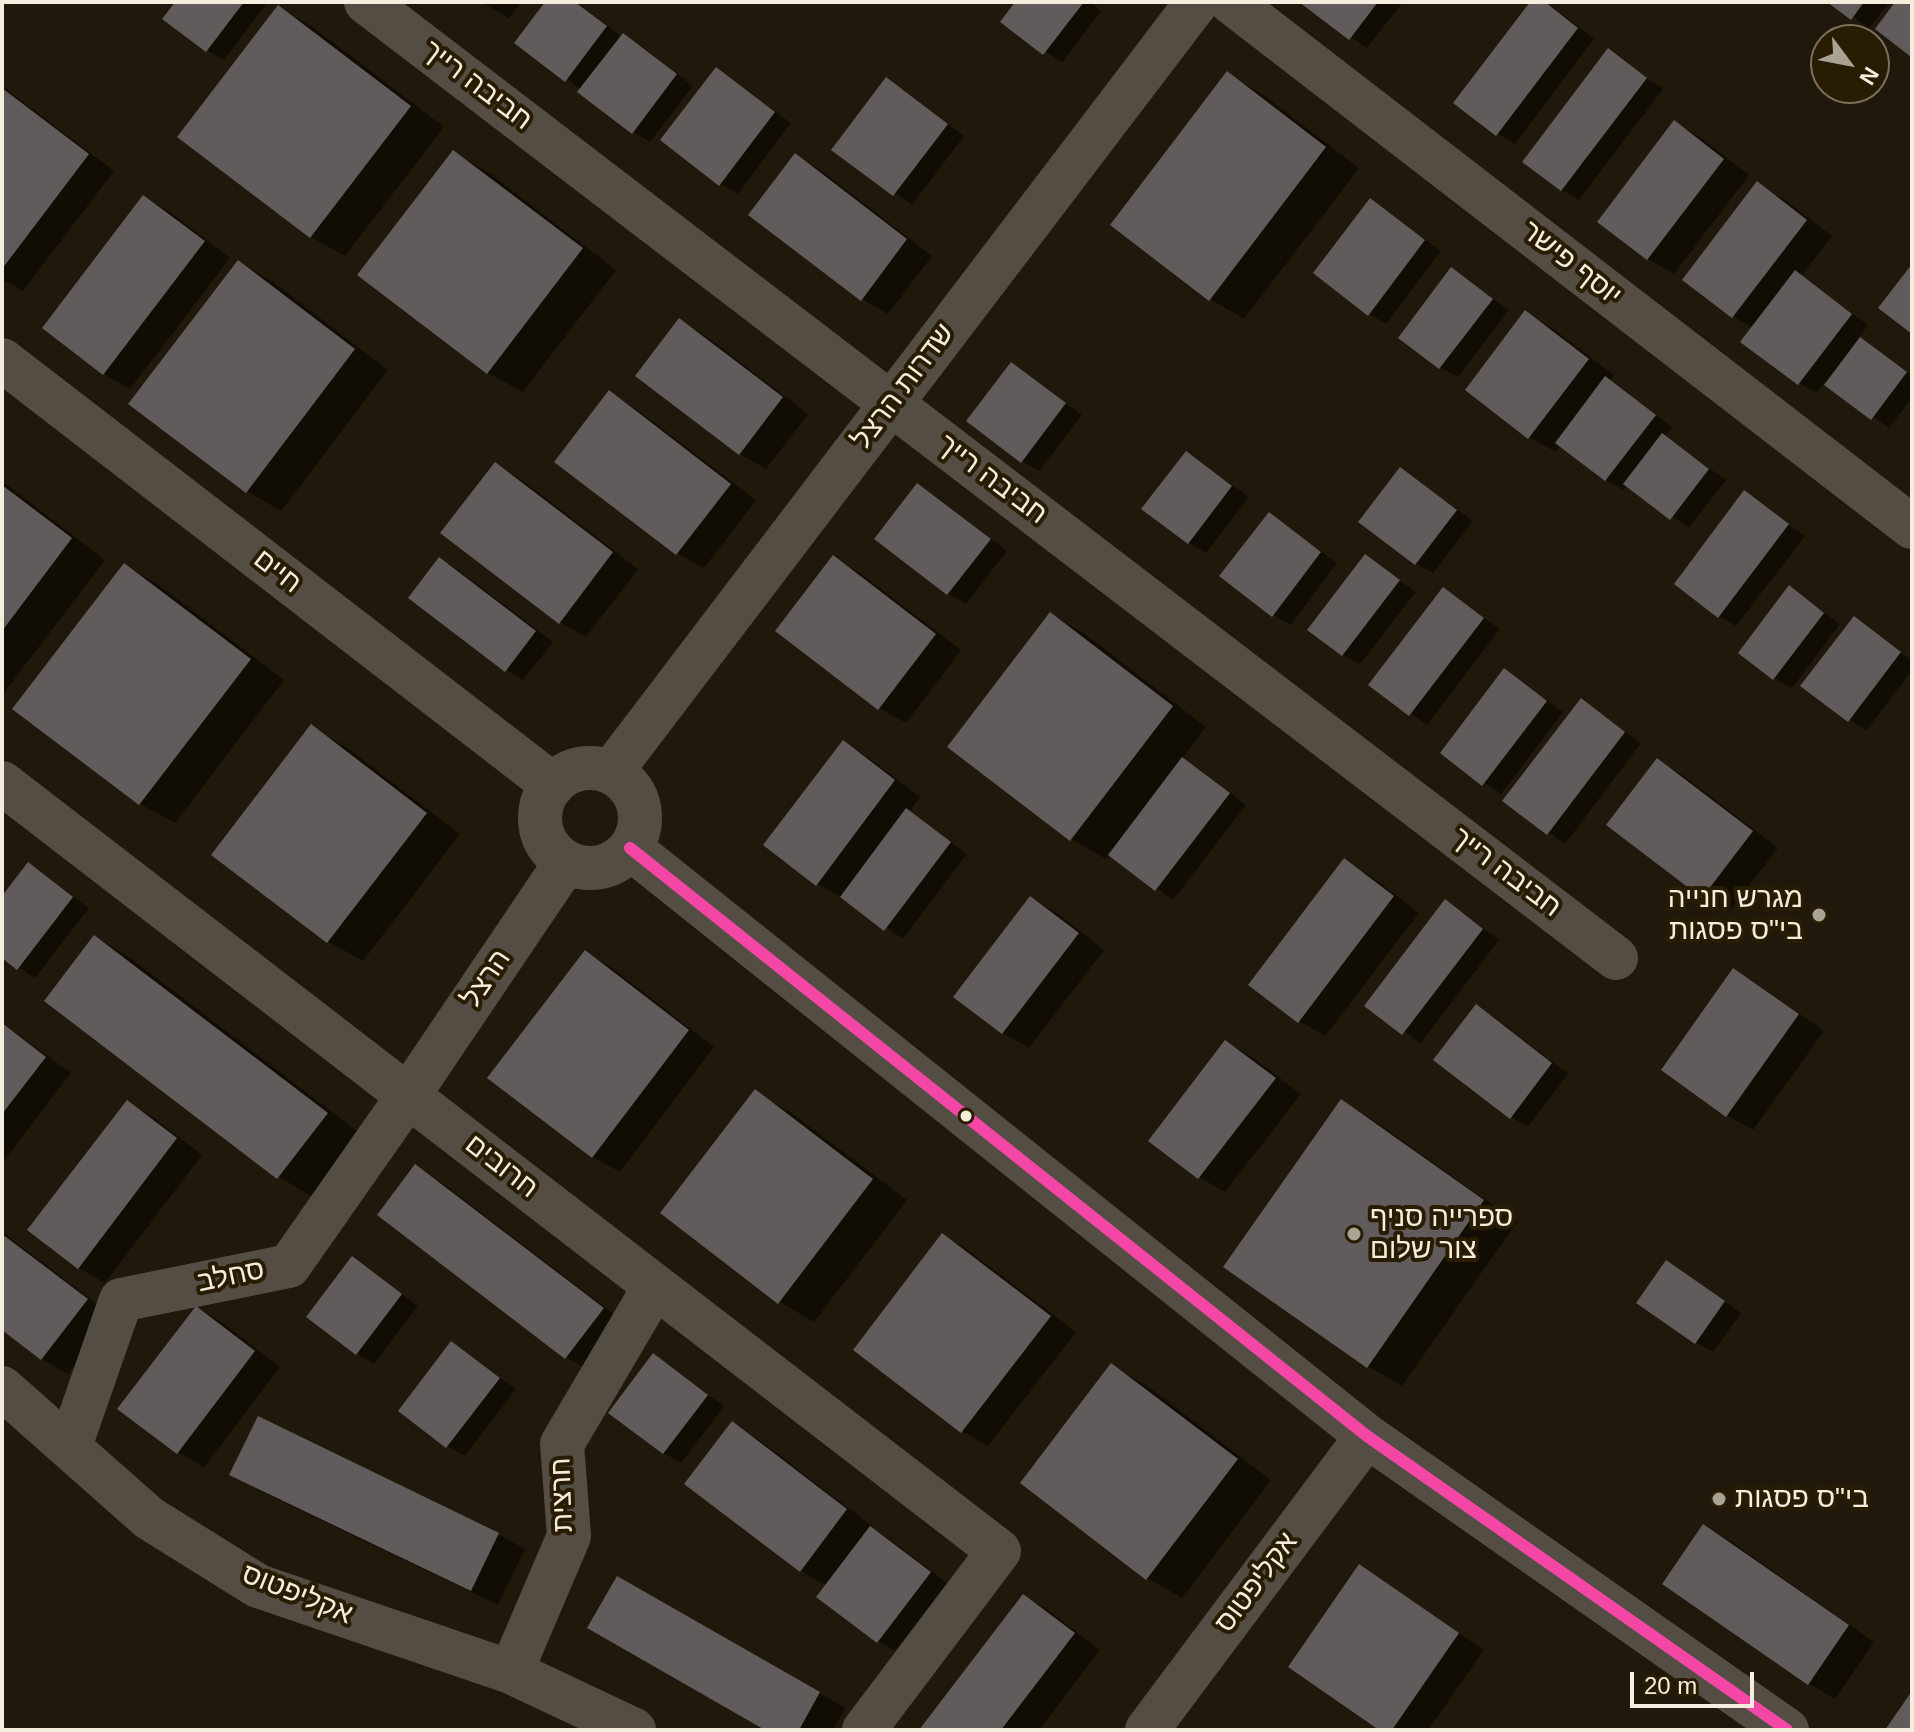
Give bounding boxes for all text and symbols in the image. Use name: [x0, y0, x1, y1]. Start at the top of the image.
north arrow: [1810, 24, 1890, 104]
street label: חביבה רייך: [416, 34, 538, 138]
text: N: [1854, 63, 1884, 89]
street label: יוסף פישר: [1514, 215, 1628, 313]
street label: שדרות הרצל: [846, 318, 962, 456]
street label: חביבה רייך: [931, 428, 1053, 532]
street label: חיים: [246, 543, 308, 601]
street label: חביבה רייך: [1445, 821, 1567, 925]
place label: מגרש חנייה בי"ס פסגות: [1668, 882, 1803, 948]
marker: מגרש חנייה בי"ס פסגות: [1810, 906, 1828, 924]
street label: הרצל: [456, 944, 518, 1014]
unlabelled marker: [958, 1108, 974, 1124]
street label: חרובים: [458, 1128, 544, 1206]
place label: ספרייה סניף צור שלום: [1370, 1201, 1513, 1267]
marker: ספרייה סניף צור שלום: [1345, 1225, 1363, 1243]
street label: סחלב: [194, 1254, 268, 1300]
street label: חרצית: [545, 1457, 581, 1533]
place label: בי"ס פסגות: [1735, 1482, 1869, 1516]
marker: בי"ס פסגות: [1710, 1490, 1728, 1508]
street label: אקליפטוס: [1209, 1527, 1305, 1639]
street label: אקליפטוס: [237, 1558, 357, 1632]
scale bar: [1634, 1656, 1758, 1706]
text: 20 m: [1644, 1672, 1697, 1699]

